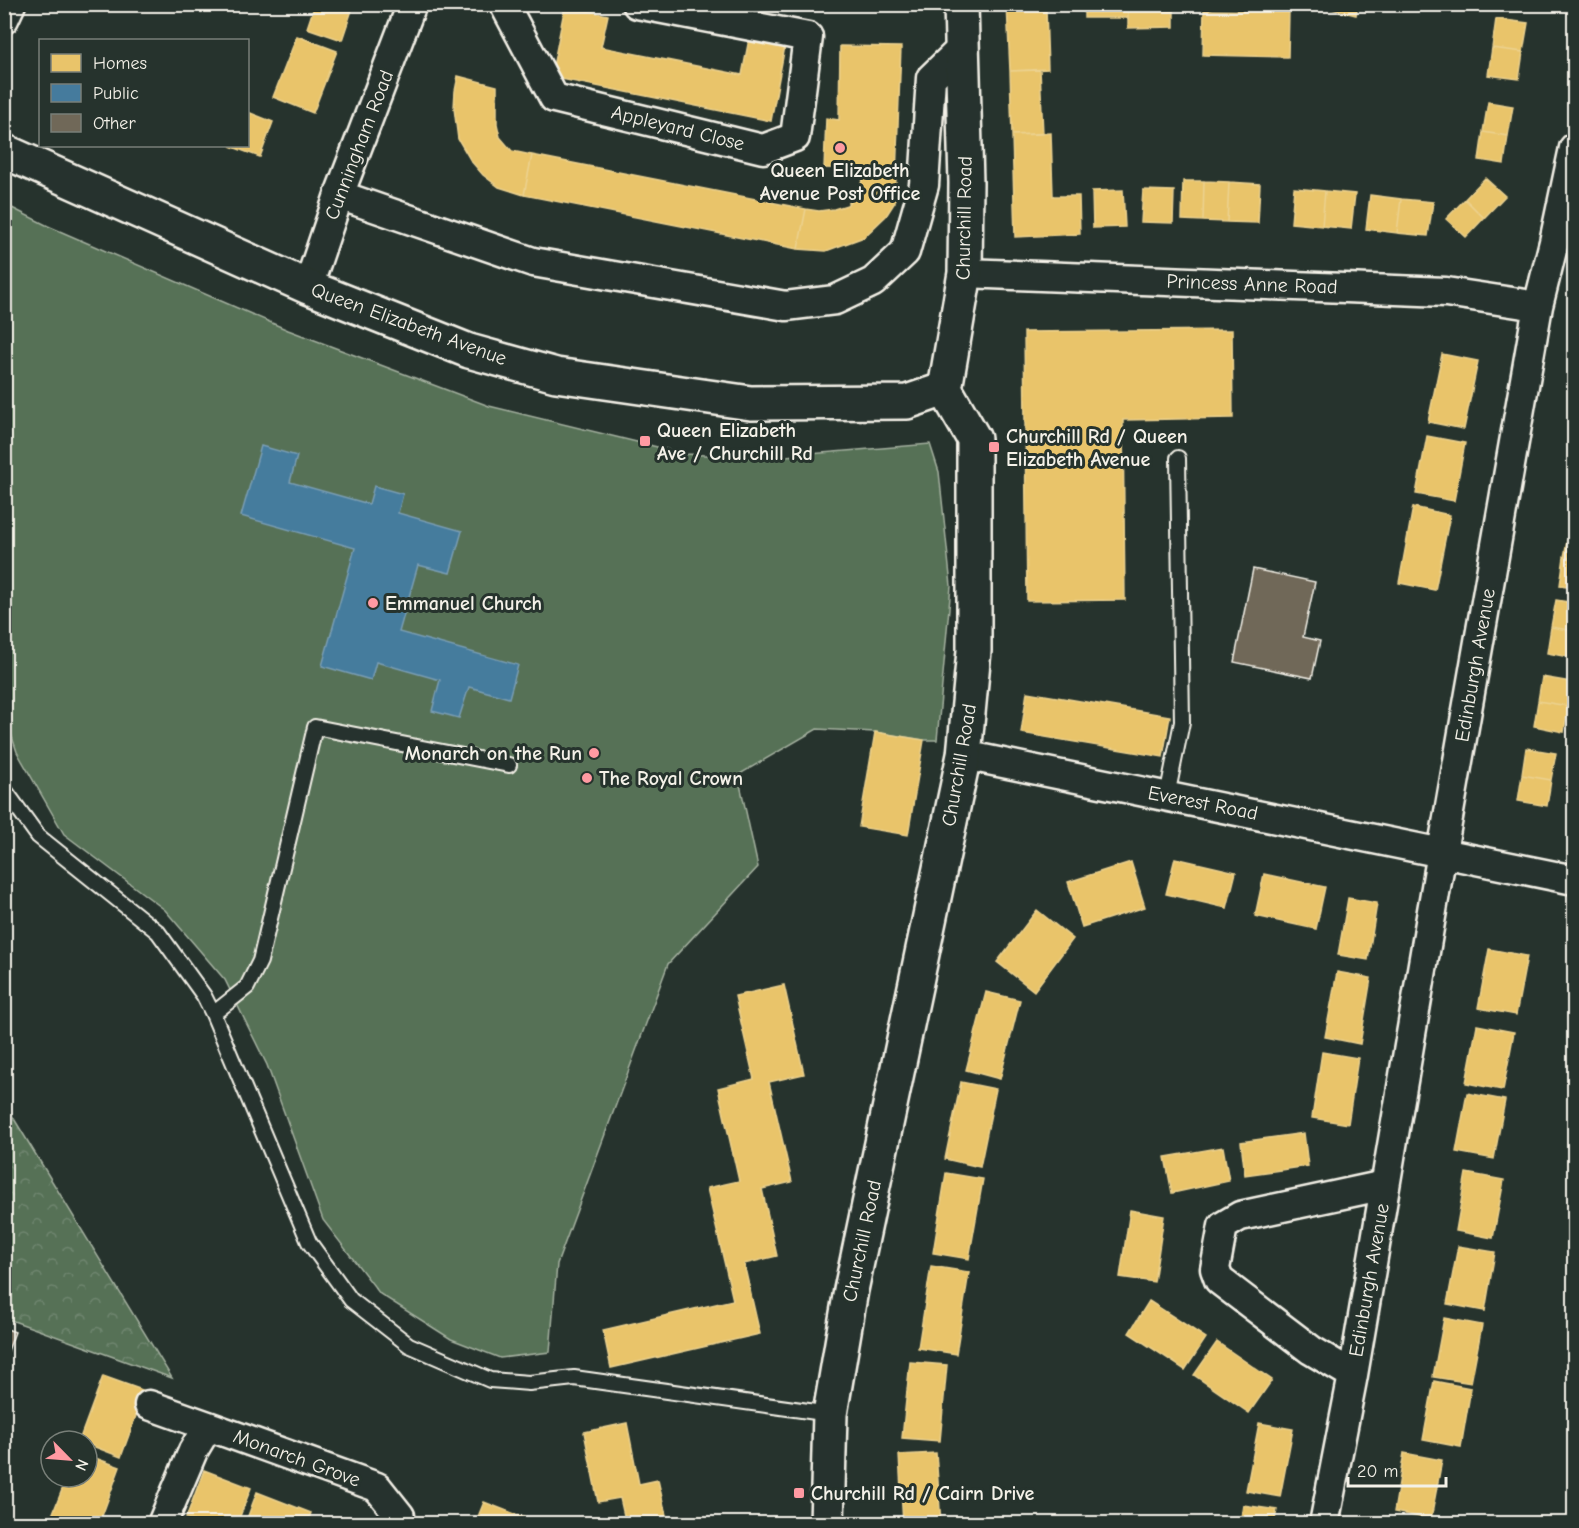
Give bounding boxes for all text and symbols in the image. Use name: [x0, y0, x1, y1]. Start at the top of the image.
legend: [39, 39, 249, 147]
text: Homes: [93, 53, 147, 74]
street label: Cunningham Road: [320, 67, 398, 223]
text: Public: [93, 83, 139, 104]
street label: Appleyard Close: [609, 100, 747, 156]
text: Other: [93, 113, 136, 134]
marker: Queen Elizabeth Avenue Post Office: [833, 141, 847, 155]
street label: Churchill Road: [951, 156, 977, 280]
place label: Queen Elizabeth Avenue Post Office: [760, 159, 920, 205]
street label: Princess Anne Road: [1166, 270, 1338, 298]
street label: Queen Elizabeth Avenue: [308, 278, 510, 370]
place label: Queen Elizabeth Ave / Churchill Rd: [657, 419, 813, 465]
place label: Churchill Rd / Queen Elizabeth Avenue: [1006, 425, 1188, 471]
marker: Queen Elizabeth Ave / Churchill Rd: [638, 434, 652, 448]
marker: Churchill Rd / Queen Elizabeth Avenue: [987, 440, 1001, 454]
street label: Edinburgh Avenue: [1450, 586, 1500, 744]
place label: Emmanuel Church: [385, 592, 542, 615]
marker: Emmanuel Church: [366, 596, 380, 610]
street label: Churchill Road: [937, 702, 981, 828]
place label: Monarch on the Run: [405, 742, 582, 765]
marker: Monarch on the Run: [587, 746, 601, 760]
place label: The Royal Crown: [599, 767, 743, 790]
marker: The Royal Crown: [580, 771, 594, 785]
street label: Everest Road: [1146, 781, 1260, 825]
street label: Churchill Road: [838, 1178, 886, 1304]
street label: Edinburgh Avenue: [1344, 1201, 1394, 1359]
street label: Monarch Grove: [230, 1424, 364, 1492]
north arrow: [39, 1429, 99, 1489]
scale bar: [1348, 1450, 1446, 1488]
text: N: [71, 1456, 92, 1473]
text: 20 m: [1357, 1461, 1398, 1482]
place label: Churchill Rd / Cairn Drive: [811, 1482, 1034, 1505]
marker: Churchill Rd / Cairn Drive: [792, 1486, 806, 1500]

